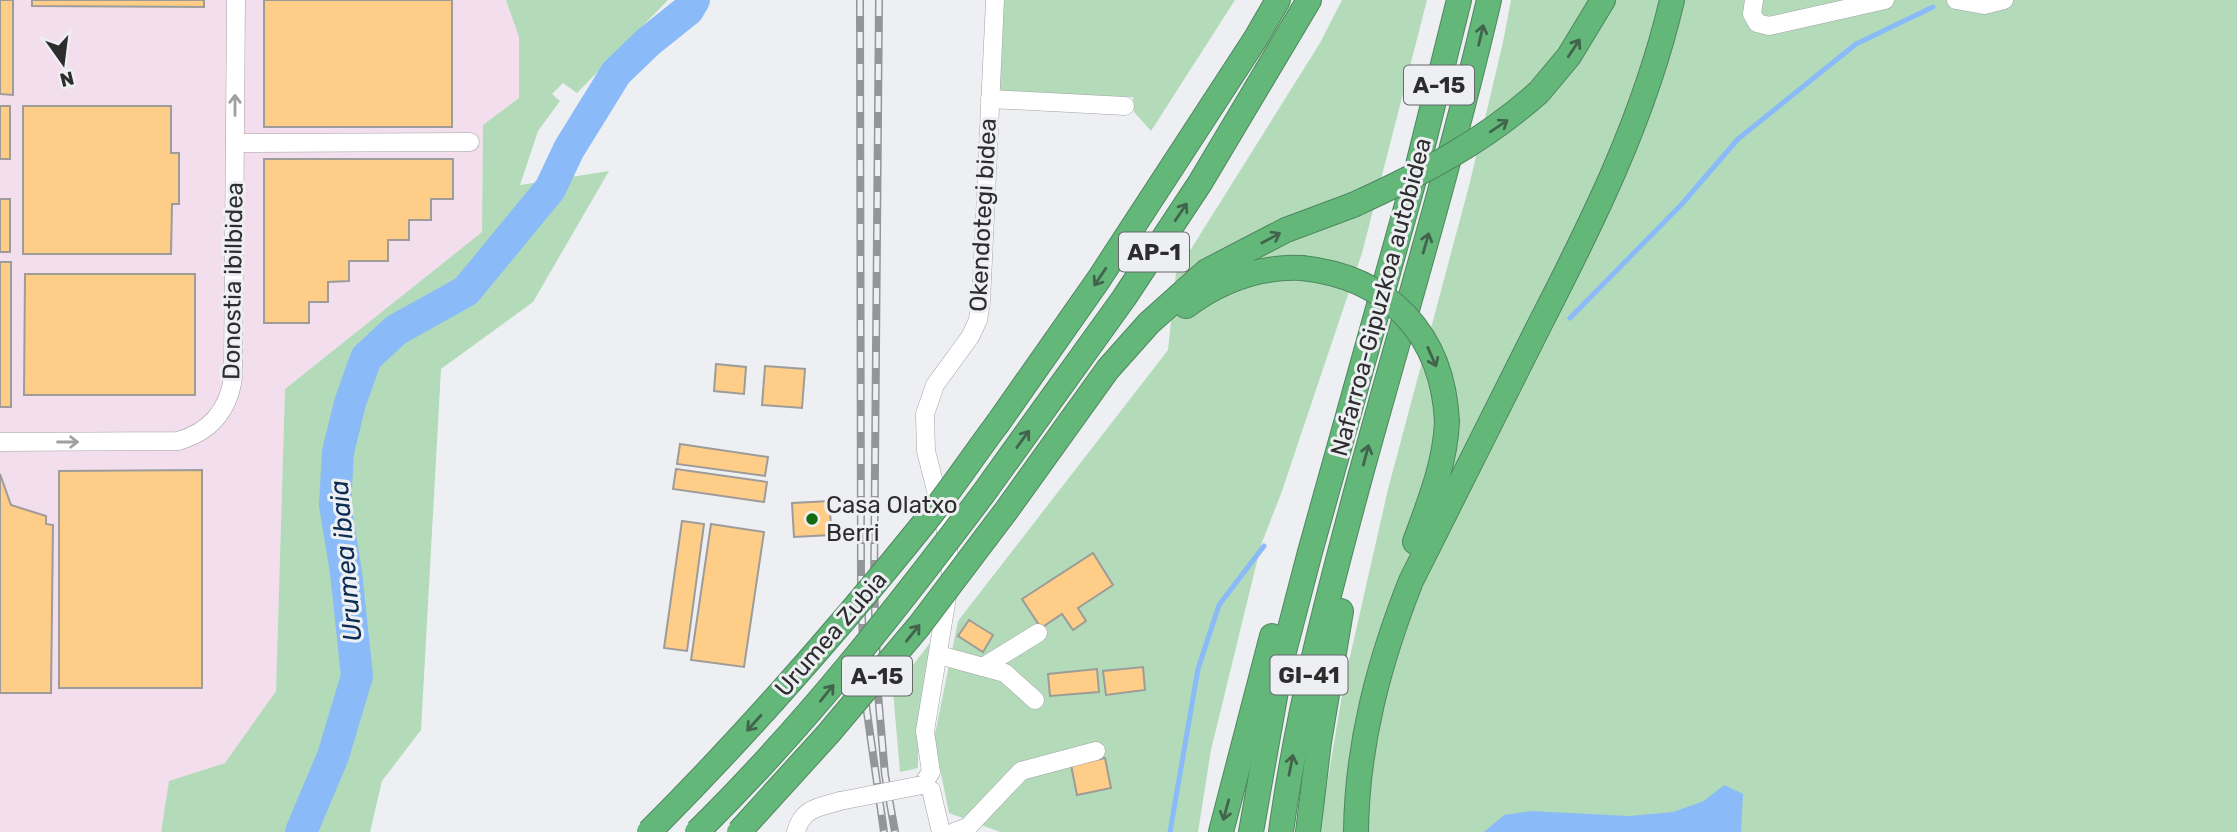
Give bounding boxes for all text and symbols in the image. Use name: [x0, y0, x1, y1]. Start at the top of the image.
one-way arrow: [1475, 24, 1488, 47]
north arrow: [28, 28, 98, 98]
one-way arrow: [1567, 39, 1581, 59]
text: N: [58, 66, 76, 92]
road number: A-15: [1404, 66, 1474, 104]
one-way arrow: [228, 94, 242, 117]
street label: Okendotegi bidea: [964, 117, 1002, 313]
one-way arrow: [1488, 119, 1508, 133]
street label: Nafarroa-Gipuzkoa autobidea: [1325, 135, 1437, 459]
street label: Donostia ibilbidea: [217, 182, 249, 380]
one-way arrow: [1174, 203, 1188, 222]
one-way arrow: [1260, 231, 1281, 244]
road number: AP-1: [1119, 232, 1189, 272]
one-way arrow: [1420, 232, 1433, 254]
one-way arrow: [1093, 267, 1107, 286]
one-way arrow: [1426, 345, 1439, 367]
one-way arrow: [1016, 430, 1030, 449]
one-way arrow: [56, 435, 79, 449]
one-way arrow: [1361, 444, 1374, 466]
water label: Urumea ibaia: [324, 479, 368, 643]
place label: Casa Olatxo Berri: [826, 491, 958, 547]
marker: Casa Olatxo Berri: [804, 511, 820, 527]
street label: Urumea Zubia: [769, 566, 893, 702]
one-way arrow: [904, 624, 920, 642]
road number: A-15: [842, 656, 912, 696]
road number: GI-41: [1270, 656, 1348, 694]
one-way arrow: [820, 684, 835, 702]
one-way arrow: [746, 714, 762, 732]
one-way arrow: [1285, 754, 1299, 777]
one-way arrow: [1219, 798, 1232, 821]

